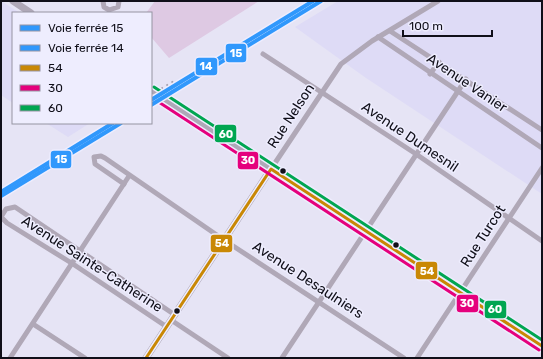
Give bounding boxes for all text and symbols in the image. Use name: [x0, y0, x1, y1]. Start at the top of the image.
legend: [12, 12, 152, 124]
scale bar: [403, 12, 492, 38]
text: 100 m: [409, 19, 443, 33]
text: Voie ferrée 15: [48, 21, 123, 35]
text: Voie ferrée 14: [48, 41, 124, 55]
line badge: 15: [225, 43, 247, 63]
text: 15: [230, 47, 242, 60]
street label: Avenue Vanier: [424, 50, 511, 116]
line badge: 14: [195, 57, 218, 76]
text: 14: [200, 60, 213, 73]
text: 54: [48, 61, 63, 75]
text: 30: [48, 81, 63, 95]
street label: Rue Nelson: [264, 81, 318, 151]
street label: Avenue Dumesnil: [358, 98, 462, 176]
text: 60: [48, 101, 63, 115]
line badge: 60: [214, 124, 237, 143]
text: 60: [219, 128, 233, 141]
line badge: 15: [50, 150, 72, 169]
line badge: 30: [237, 151, 259, 170]
text: 15: [55, 153, 67, 166]
text: 30: [241, 154, 255, 167]
unlabelled marker: [278, 166, 288, 176]
street label: Rue Turcot: [457, 201, 510, 270]
street label: Avenue Sainte-Catherine: [18, 212, 166, 316]
line badge: 54: [210, 234, 233, 253]
text: 54: [215, 237, 230, 250]
street label: Avenue Desaulniers: [249, 238, 367, 322]
unlabelled marker: [391, 240, 401, 250]
line badge: 54: [415, 261, 438, 280]
text: 54: [420, 265, 435, 278]
line badge: 30: [456, 294, 479, 313]
text: 30: [460, 297, 474, 310]
line badge: 60: [484, 300, 507, 319]
text: 60: [488, 303, 502, 316]
unlabelled marker: [172, 306, 182, 316]

